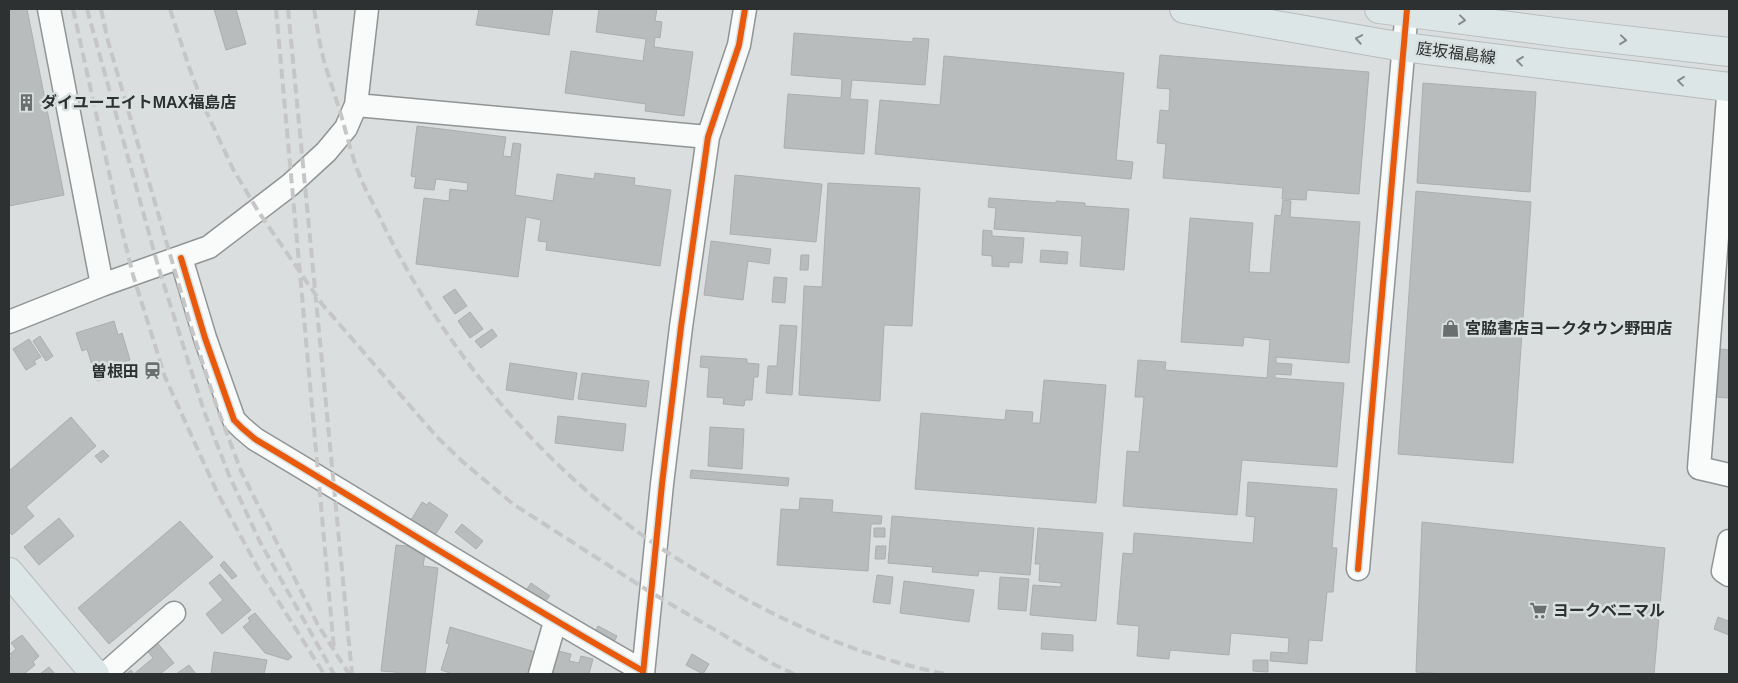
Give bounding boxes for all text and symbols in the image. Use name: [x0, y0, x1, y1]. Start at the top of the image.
one-way arrow: [1458, 15, 1466, 25]
one-way arrow: [1620, 34, 1628, 45]
one-way arrow: [1354, 35, 1363, 45]
street label: 庭坂福島線: [1415, 40, 1497, 66]
one-way arrow: [1515, 56, 1523, 67]
one-way arrow: [1677, 76, 1685, 87]
building icon: ダイユーエイトMAX福島店: [17, 92, 37, 112]
place label: ダイユーエイトMAX福島店: [41, 94, 236, 111]
shop icon: 宮脇書店ヨークタウン野田店: [1441, 318, 1461, 338]
place label: 宮脇書店ヨークタウン野田店: [1465, 320, 1672, 337]
station icon: 曽根田: [143, 361, 163, 381]
place label: 曽根田: [91, 363, 139, 380]
supermarket icon: ヨークベニマル: [1529, 600, 1549, 620]
place label: ヨークベニマル: [1553, 602, 1665, 619]

